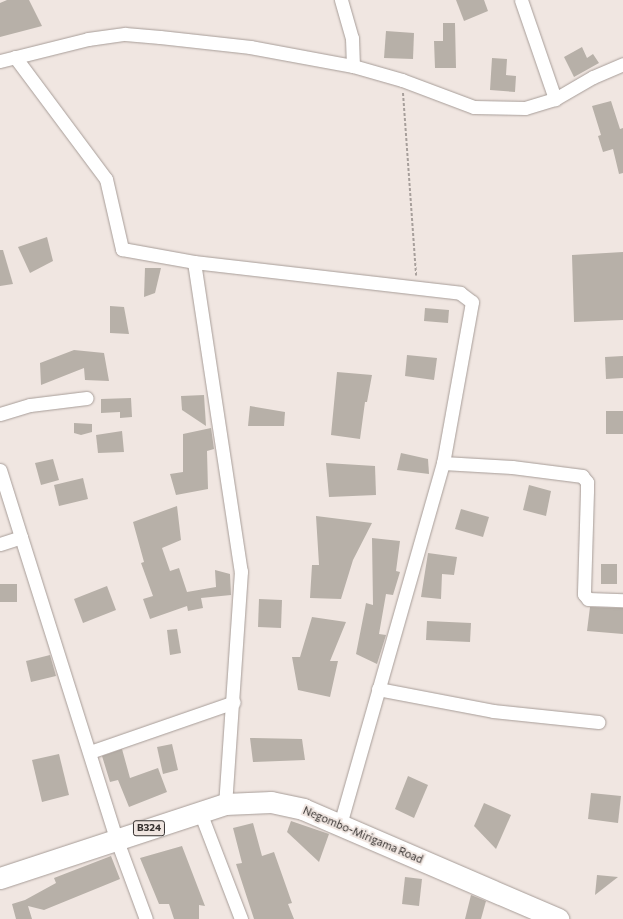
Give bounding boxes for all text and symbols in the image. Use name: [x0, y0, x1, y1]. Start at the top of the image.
street label: Negombo-Mirigama Road: [301, 804, 425, 866]
road number: B324: [132, 820, 166, 836]

